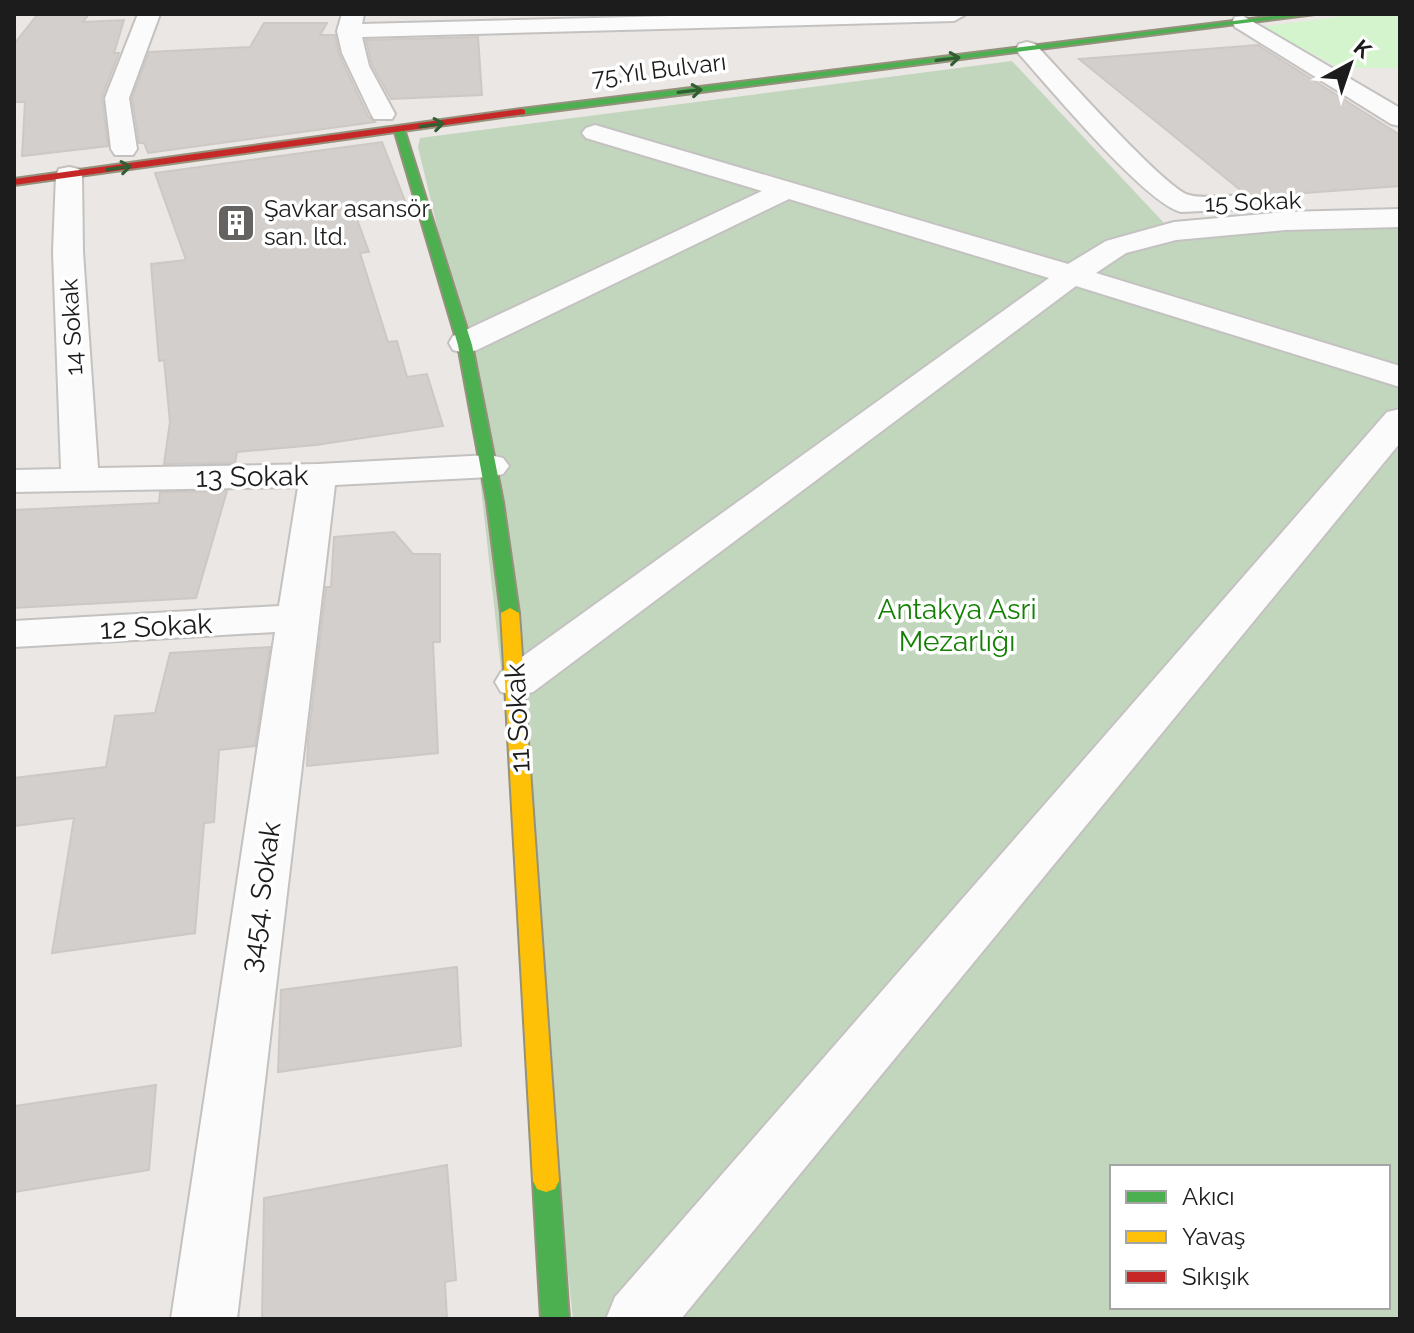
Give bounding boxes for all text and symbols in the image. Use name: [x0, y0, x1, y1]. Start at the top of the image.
north arrow: [1310, 24, 1390, 104]
text: K: [1349, 34, 1377, 64]
street label: 75.Yıl Bulvarı: [590, 47, 728, 92]
one-way arrow: [934, 51, 961, 66]
one-way arrow: [676, 83, 703, 98]
one-way arrow: [419, 117, 444, 132]
one-way arrow: [106, 160, 131, 175]
street label: 15 Sokak: [1204, 185, 1302, 218]
place label: Şavkar asansör san. ltd.: [264, 194, 430, 251]
building icon: Şavkar asansör san. ltd.: [215, 202, 257, 244]
street label: 14 Sokak: [54, 278, 89, 376]
street label: 13 Sokak: [195, 459, 309, 494]
park label: Antakya Asri Mezarlığı: [877, 593, 1037, 658]
street label: 12 Sokak: [99, 607, 213, 646]
street label: 11 Sokak: [498, 662, 537, 774]
street label: 3454. Sokak: [234, 819, 287, 975]
legend: [1110, 1165, 1390, 1309]
text: Akıcı: [1182, 1182, 1235, 1211]
text: Yavaş: [1182, 1222, 1245, 1251]
text: Sıkışık: [1182, 1262, 1250, 1291]

